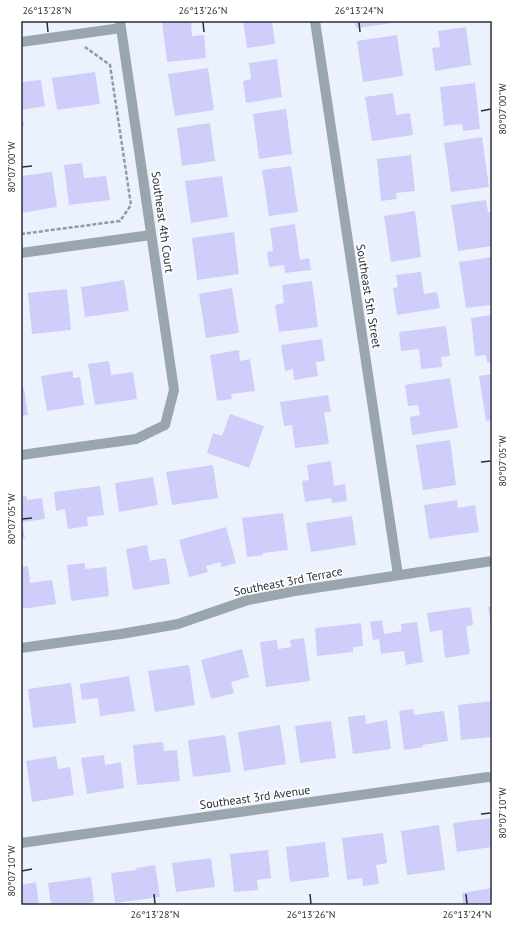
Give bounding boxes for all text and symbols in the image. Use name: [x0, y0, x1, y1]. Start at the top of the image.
text: 26°13'28"N: [22, 4, 72, 17]
text: 26°13'26"N: [178, 4, 228, 17]
text: 26°13'24"N: [334, 4, 384, 17]
text: 80°07'00"W: [496, 83, 509, 135]
text: 80°07'00"W: [5, 141, 18, 193]
street label: Southeast 4th Court: [148, 170, 178, 274]
street label: Southeast 5th Street: [353, 243, 385, 349]
text: 80°07'05"W: [496, 435, 509, 487]
text: 80°07'05"W: [5, 493, 18, 545]
street label: Southeast 3rd Terrace: [232, 563, 344, 599]
street label: Southeast 3rd Avenue: [199, 782, 311, 812]
text: 80°07'10"W: [496, 787, 509, 839]
text: 80°07'10"W: [5, 845, 18, 897]
text: 26°13'28"N: [130, 908, 180, 921]
text: 26°13'26"N: [286, 908, 336, 921]
text: 26°13'24"N: [442, 908, 492, 921]

